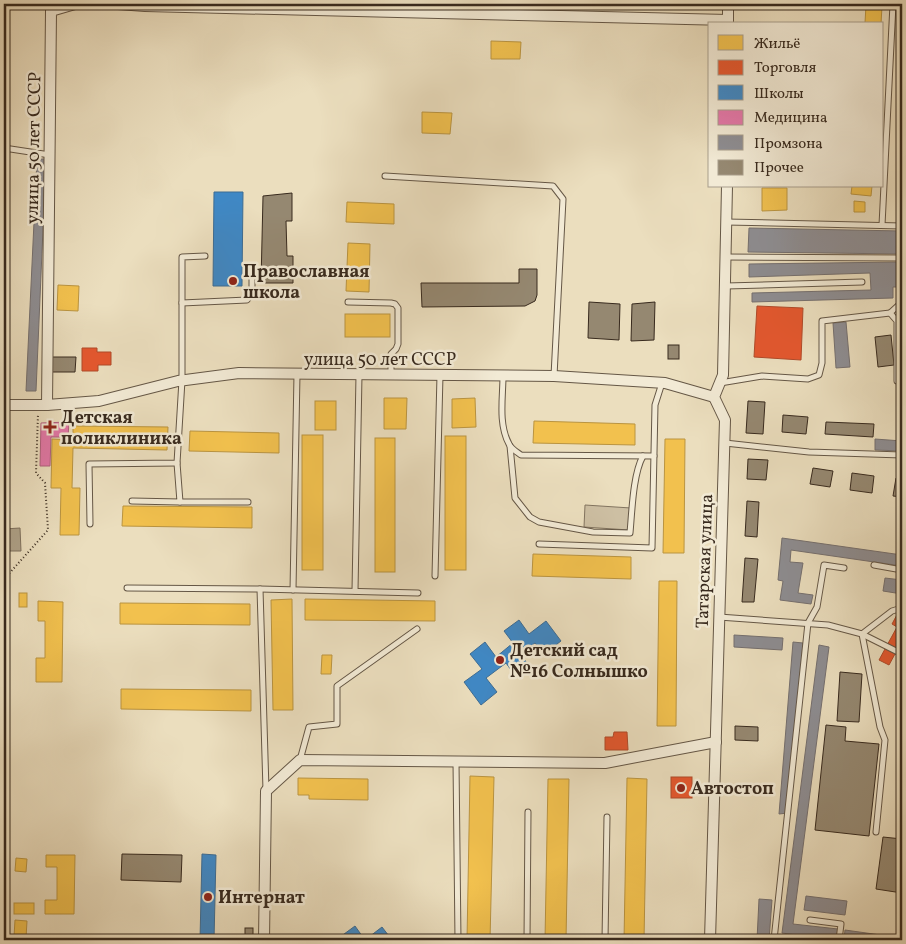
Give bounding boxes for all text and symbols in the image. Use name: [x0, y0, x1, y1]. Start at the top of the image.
legend: [708, 22, 884, 188]
text: Жильё: [754, 34, 800, 55]
text: Торговля: [754, 58, 816, 79]
street label: улица 50 лет СССР: [21, 72, 48, 224]
text: Школы: [754, 84, 804, 105]
text: Медицина: [754, 108, 827, 129]
text: Промзона: [754, 134, 823, 155]
text: Прочее: [754, 158, 804, 179]
place label: Православная школа: [243, 260, 369, 306]
marker: Православная школа: [227, 275, 239, 287]
street label: улица 50 лет СССР: [304, 348, 456, 373]
place label: Детская поликлиника: [61, 406, 182, 452]
marker: Детская поликлиника: [43, 420, 57, 434]
street label: Татарская улица: [691, 493, 720, 629]
place label: Детский сад №16 Солнышко: [510, 639, 648, 685]
marker: Детский сад №16 Солнышко: [494, 654, 506, 666]
place label: Автостоп: [691, 777, 774, 802]
marker: Автостоп: [675, 782, 687, 794]
place label: Интернат: [218, 886, 305, 911]
marker: Интернат: [202, 891, 214, 903]

